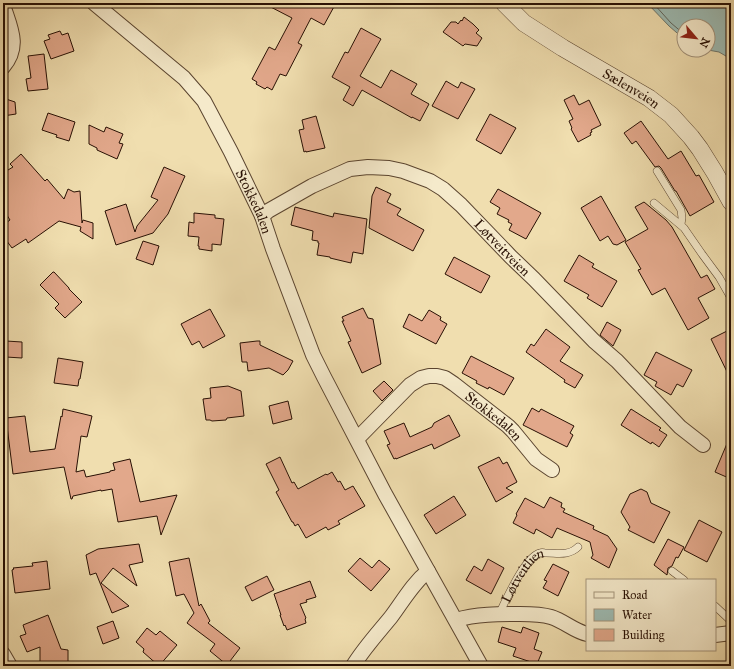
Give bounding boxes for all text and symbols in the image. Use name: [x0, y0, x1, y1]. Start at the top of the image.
north arrow: [676, 18, 716, 58]
text: N: [696, 35, 712, 50]
street label: Sælenveien: [600, 65, 664, 112]
street label: Stokkedalen: [232, 166, 276, 236]
street label: Løtveitveien: [471, 216, 534, 280]
street label: Stokkedalen: [462, 387, 526, 444]
street label: Løtveitlien: [497, 544, 546, 606]
legend: [586, 579, 716, 651]
text: Road: [622, 588, 648, 602]
text: Water: [622, 608, 652, 622]
text: Building: [622, 628, 665, 643]

